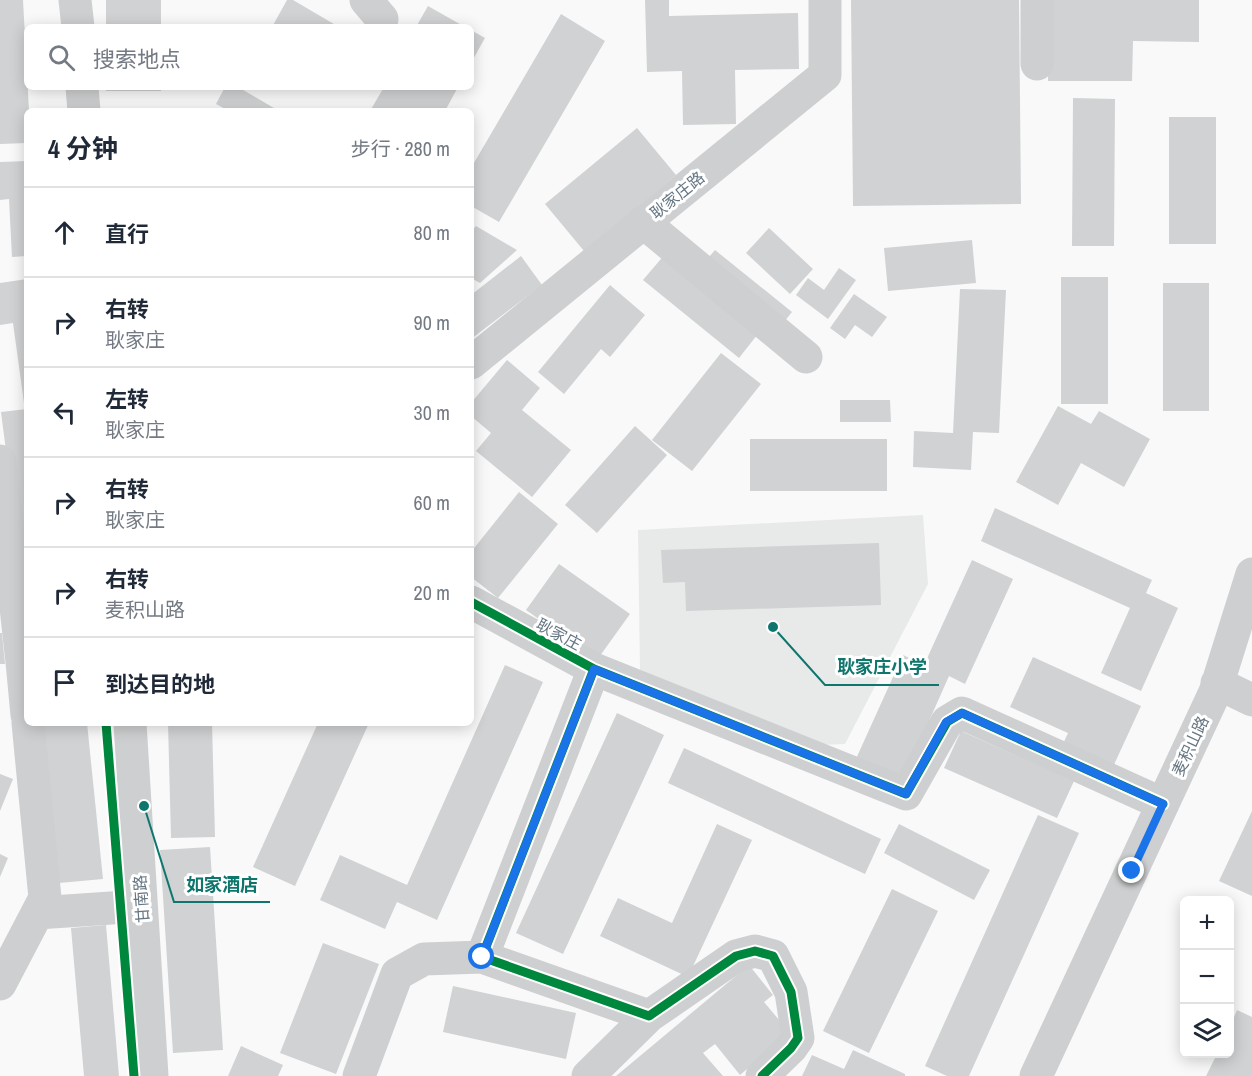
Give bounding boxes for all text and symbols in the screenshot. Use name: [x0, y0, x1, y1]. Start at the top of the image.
search box: [24, 24, 474, 90]
icon: search: [45, 41, 78, 74]
text: 搜索地点: [93, 44, 181, 74]
text: 4 分钟: [48, 131, 118, 166]
text: 步行 · 280 m: [351, 135, 450, 162]
street label: 耿家庄路: [645, 166, 709, 224]
icon: ahead: [48, 216, 81, 249]
text: 直行: [105, 219, 149, 249]
text: 80 m: [414, 219, 450, 246]
text: 右转: [105, 294, 149, 324]
icon: right: [48, 306, 81, 339]
text: 90 m: [414, 309, 450, 336]
text: 耿家庄: [105, 326, 165, 353]
text: 左转: [105, 384, 149, 414]
icon: left: [48, 396, 81, 429]
text: 30 m: [414, 399, 450, 426]
text: 耿家庄: [105, 416, 165, 443]
text: 右转: [105, 474, 149, 504]
icon: right: [48, 486, 81, 519]
text: 60 m: [414, 489, 450, 516]
text: 耿家庄: [105, 506, 165, 533]
text: 右转: [105, 564, 149, 594]
icon: right: [48, 576, 81, 609]
text: 20 m: [414, 579, 450, 606]
text: 麦积山路: [105, 596, 185, 623]
street label: 耿家庄: [533, 613, 585, 655]
callout: 耿家庄小学: [825, 649, 939, 685]
text: 耿家庄小学: [837, 654, 927, 679]
icon: arrive: [48, 666, 81, 699]
text: 到达目的地: [105, 669, 215, 699]
street label: 麦积山路: [1167, 712, 1213, 780]
route end: [1118, 857, 1144, 883]
callout: 如家酒店: [174, 866, 270, 902]
text: 如家酒店: [186, 872, 258, 897]
street label: 甘南路: [128, 874, 154, 924]
map controls: [1180, 896, 1234, 1058]
button: +: [1180, 896, 1234, 950]
route start: [468, 943, 494, 969]
button: −: [1180, 950, 1234, 1004]
button: layers: [1180, 1004, 1234, 1058]

